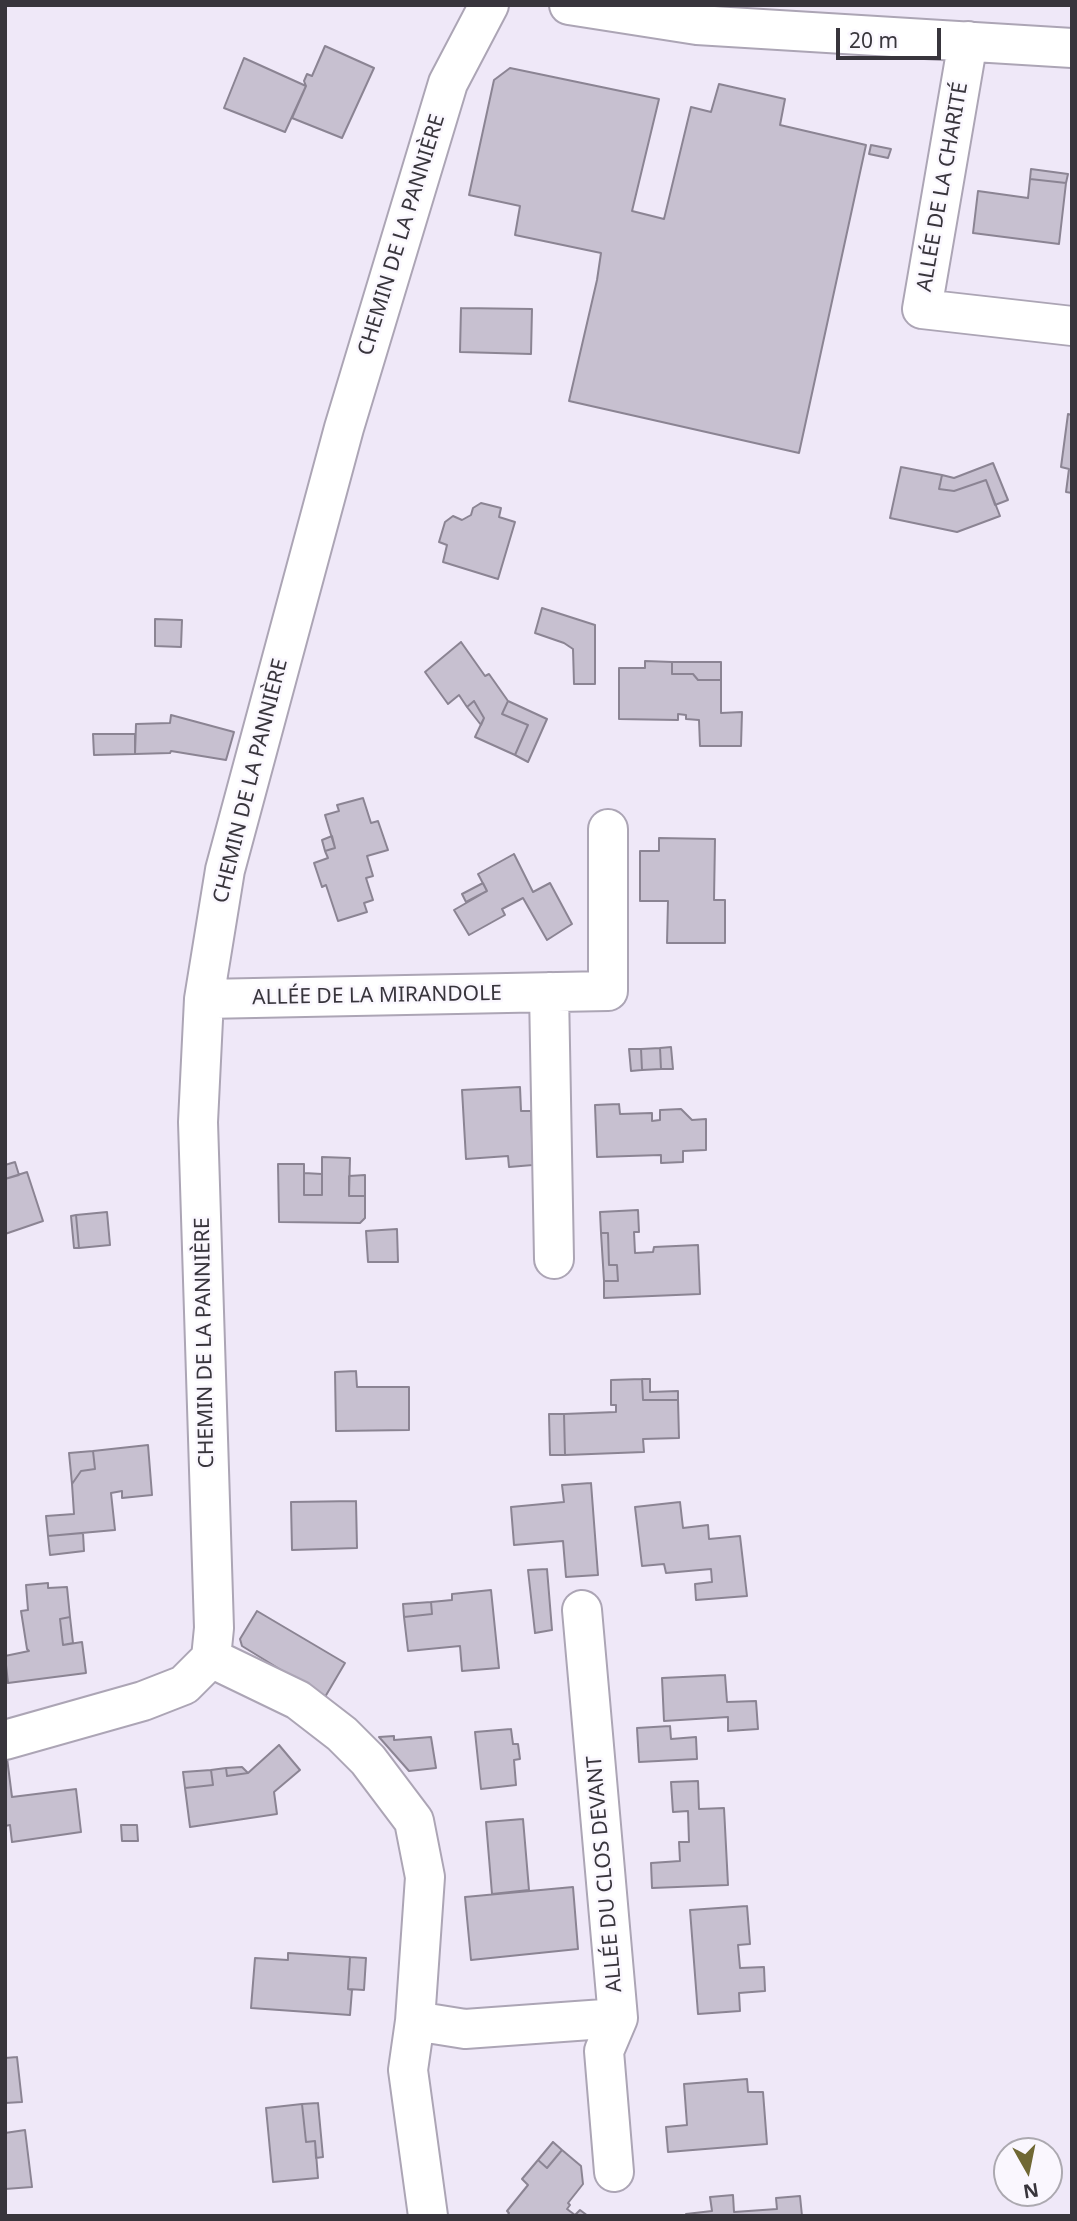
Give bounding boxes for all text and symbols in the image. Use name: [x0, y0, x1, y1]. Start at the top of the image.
scale bar: [839, 14, 944, 58]
text: 20 m: [849, 26, 898, 54]
street label: ALLÉE DE LA CHARITÉ: [912, 80, 974, 294]
street label: CHEMIN DE LA PANNIÈRE: [353, 111, 451, 359]
street label: CHEMIN DE LA PANNIÈRE: [208, 656, 294, 906]
street label: ALLÉE DE LA MIRANDOLE: [252, 981, 502, 1011]
street label: CHEMIN DE LA PANNIÈRE: [190, 1217, 220, 1469]
street label: ALLÉE DU CLOS DEVANT: [582, 1755, 628, 1993]
north arrow: [993, 2137, 1063, 2207]
text: N: [1021, 2177, 1041, 2205]

